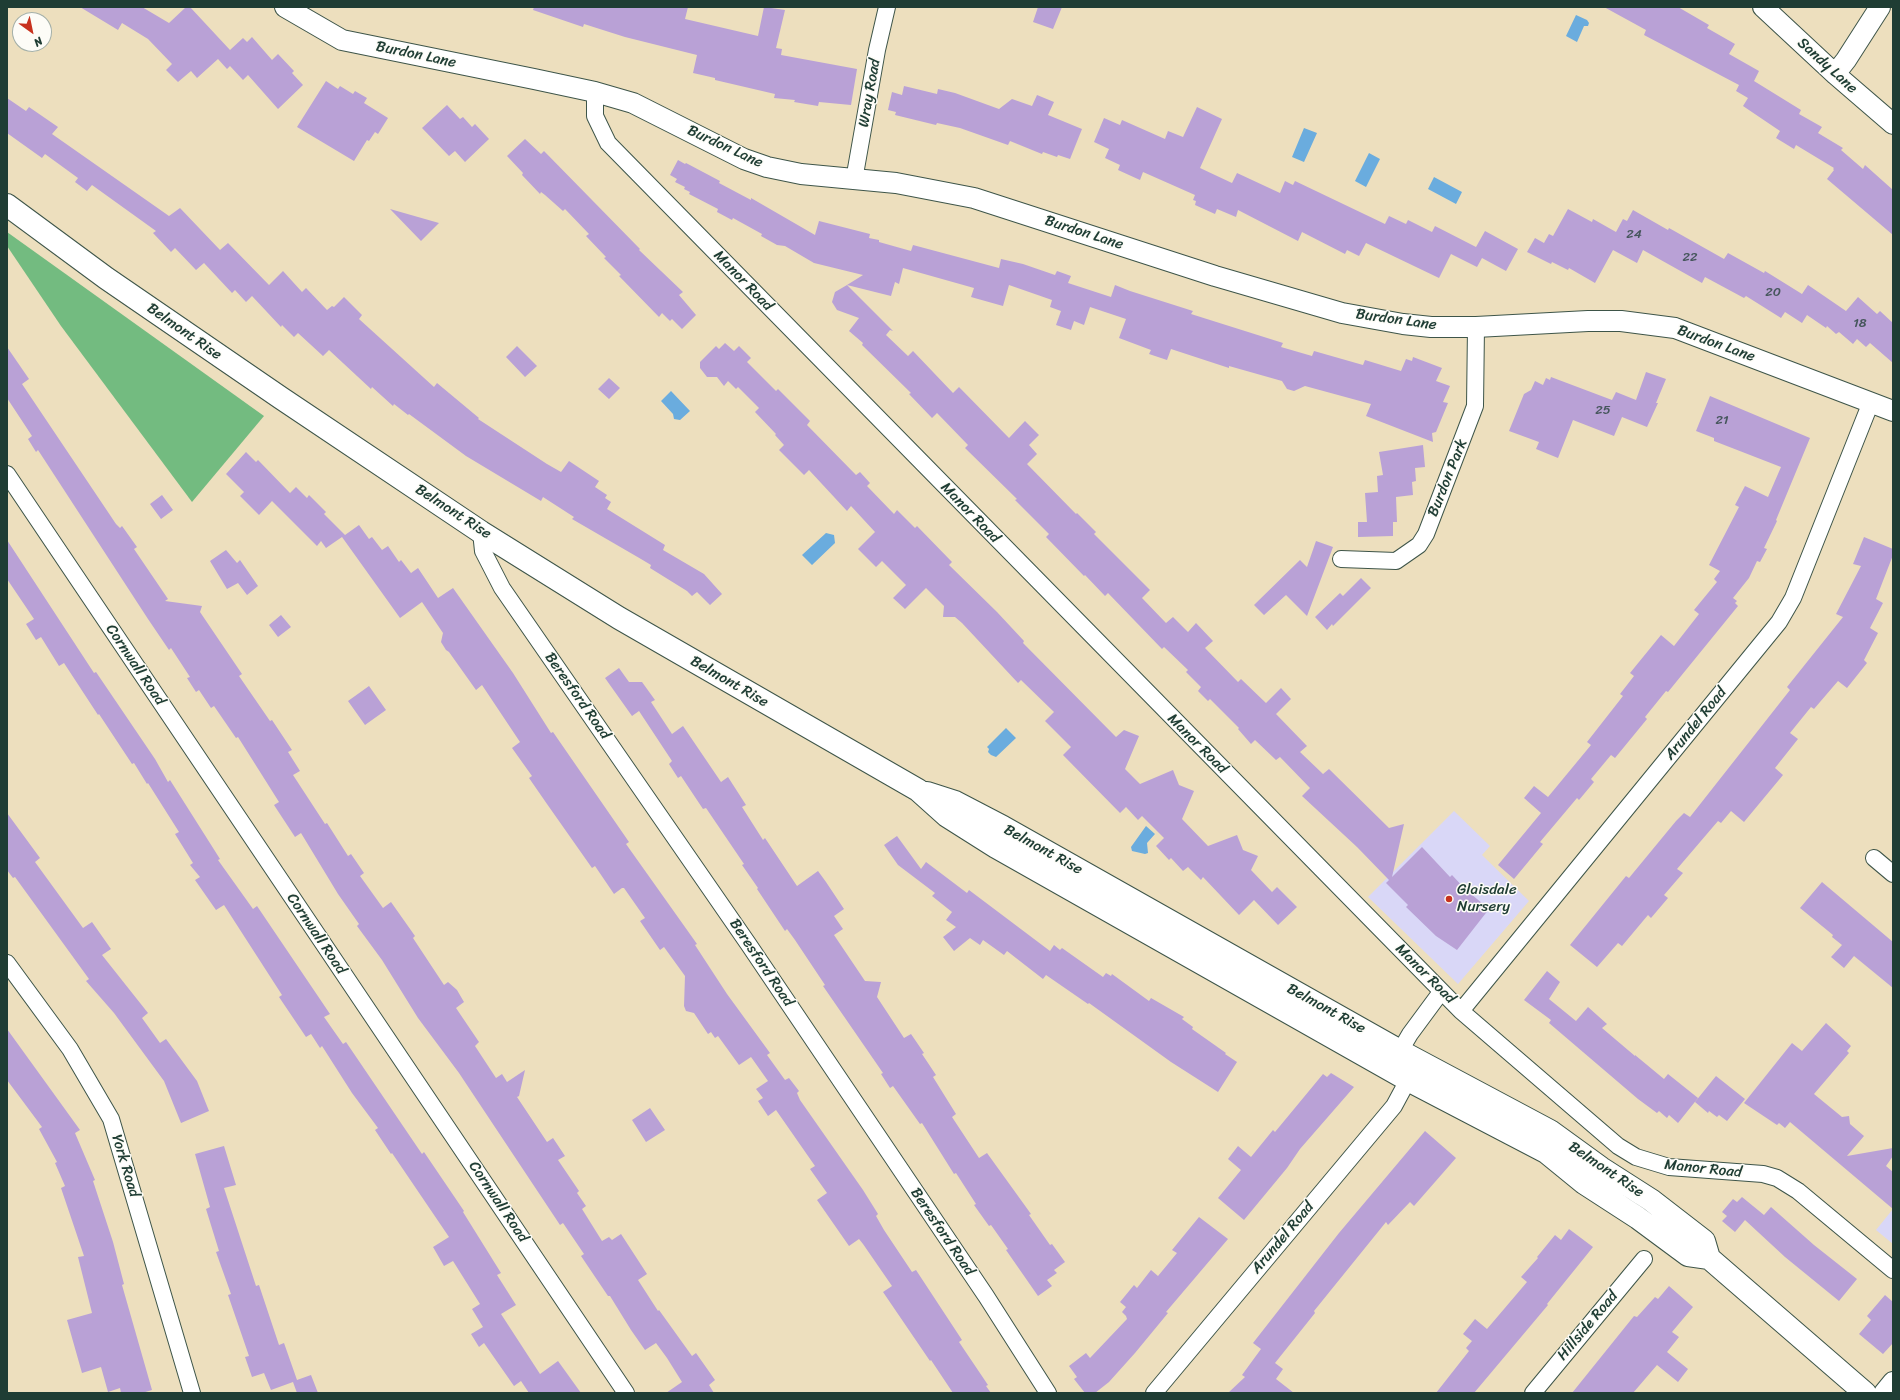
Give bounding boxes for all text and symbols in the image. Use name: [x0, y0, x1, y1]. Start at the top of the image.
north arrow: [12, 12, 52, 52]
text: N: [30, 32, 47, 52]
street label: Sandy Lane: [1793, 34, 1861, 98]
street label: Burdon Lane: [374, 38, 458, 72]
street label: Wray Road: [855, 57, 885, 129]
street label: Burdon Lane: [684, 122, 766, 172]
street label: Burdon Lane: [1042, 212, 1126, 254]
house number: 24: [1626, 227, 1642, 243]
street label: Manor Road: [710, 247, 776, 315]
house number: 22: [1682, 250, 1698, 266]
house number: 20: [1765, 285, 1781, 301]
street label: Belmont Rise: [143, 300, 225, 364]
street label: Burdon Lane: [1354, 305, 1438, 335]
house number: 18: [1853, 316, 1867, 332]
street label: Burdon Lane: [1675, 322, 1757, 366]
house number: 25: [1595, 403, 1611, 419]
house number: 21: [1715, 413, 1729, 429]
street label: Burdon Park: [1424, 437, 1472, 519]
street label: Manor Road: [937, 479, 1003, 547]
street label: Belmont Rise: [412, 481, 494, 543]
street label: Cornwall Road: [101, 621, 169, 709]
street label: Beresford Road: [540, 649, 614, 743]
street label: Belmont Rise: [687, 652, 771, 712]
street label: Arundel Road: [1661, 684, 1731, 764]
street label: Manor Road: [1163, 710, 1231, 778]
street label: Belmont Rise: [1001, 821, 1085, 879]
place label: Glaisdale Nursery: [1457, 881, 1517, 916]
street label: Cornwall Road: [282, 890, 350, 978]
marker: Glaisdale Nursery: [1444, 894, 1454, 904]
street label: Beresford Road: [725, 916, 797, 1010]
street label: Manor Road: [1391, 940, 1459, 1008]
street label: Belmont Rise: [1284, 980, 1368, 1038]
street label: York Road: [107, 1133, 143, 1199]
street label: Belmont Rise: [1565, 1138, 1647, 1202]
street label: Manor Road: [1663, 1156, 1743, 1182]
street label: Cornwall Road: [464, 1158, 532, 1246]
street label: Beresford Road: [906, 1185, 978, 1279]
street label: Arundel Road: [1248, 1198, 1318, 1278]
street label: Hillside Road: [1554, 1288, 1622, 1364]

